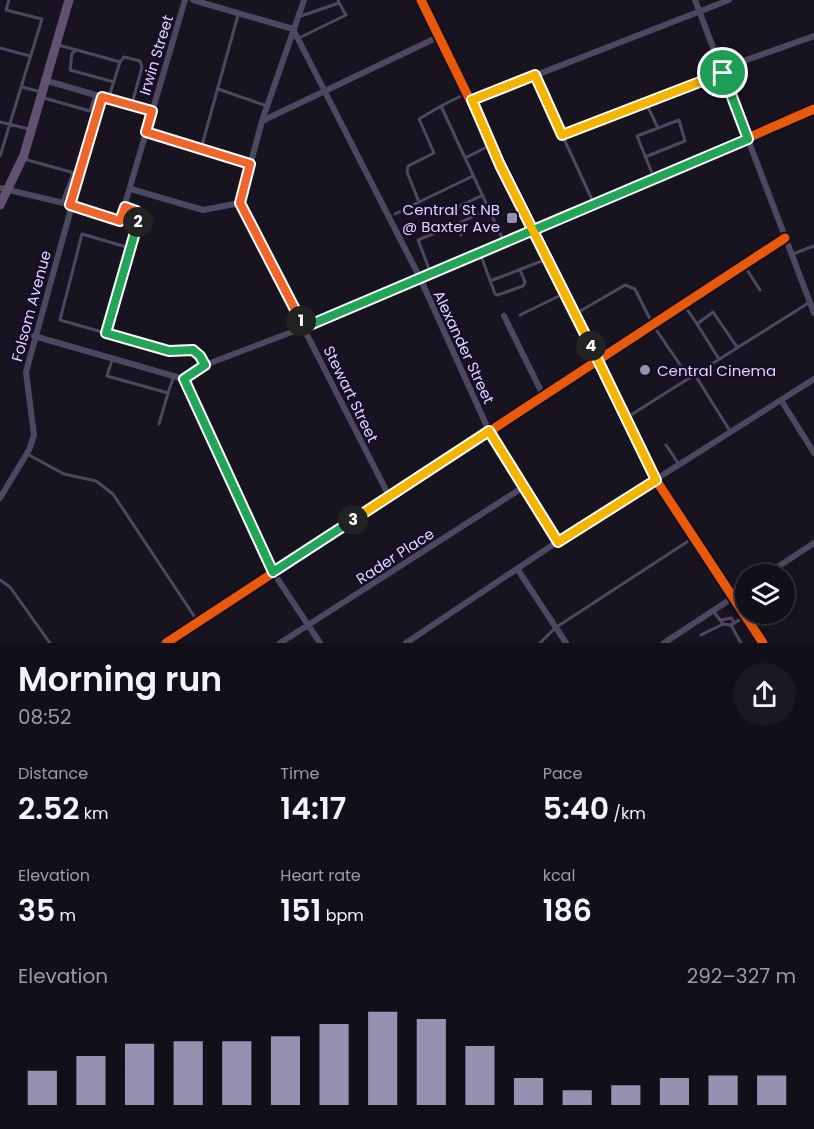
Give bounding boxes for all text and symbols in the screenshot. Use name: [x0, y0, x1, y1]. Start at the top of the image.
street label: Irwin Street: [134, 12, 178, 98]
pin: [697, 47, 748, 98]
icon: arrive: [706, 56, 739, 89]
place label: Central St NB @ Baxter Ave: [402, 199, 500, 237]
pin: 2: [123, 207, 153, 237]
text: 2: [133, 210, 143, 233]
marker: Central St NB @ Baxter Ave: [505, 211, 519, 225]
street label: Folsom Avenue: [6, 248, 56, 364]
street label: Alexander Street: [428, 287, 500, 407]
pin: 1: [286, 306, 316, 336]
text: 1: [298, 309, 304, 332]
pin: 4: [576, 331, 606, 361]
text: 4: [586, 334, 596, 357]
street label: Stewart Street: [319, 342, 383, 446]
place label: Central Cinema: [657, 360, 776, 381]
marker: Central Cinema: [638, 363, 652, 377]
pin: 3: [338, 505, 368, 535]
text: 3: [348, 508, 358, 531]
street label: Rader Place: [352, 523, 438, 589]
map controls: [735, 564, 795, 624]
button: layers: [735, 564, 795, 624]
text: Morning run: [18, 656, 222, 703]
button: share: [733, 663, 796, 726]
text: 08:52: [18, 703, 72, 731]
text: Distance: [18, 762, 88, 785]
text: Time: [280, 762, 319, 785]
text: Pace: [543, 762, 582, 785]
text: 2.52: [18, 787, 80, 830]
text: 14:17: [280, 787, 346, 830]
text: 5:40: [543, 787, 609, 830]
text: km: [80, 802, 109, 825]
text: /km: [609, 802, 646, 825]
text: Elevation: [18, 864, 90, 887]
text: Heart rate: [280, 864, 361, 887]
text: kcal: [543, 864, 575, 887]
text: 35: [18, 889, 55, 932]
text: 151: [280, 889, 321, 932]
text: 186: [543, 889, 592, 932]
text: m: [55, 904, 76, 927]
text: bpm: [321, 904, 364, 927]
text: Elevation: [18, 962, 108, 990]
text: 292–327 m: [687, 962, 796, 990]

